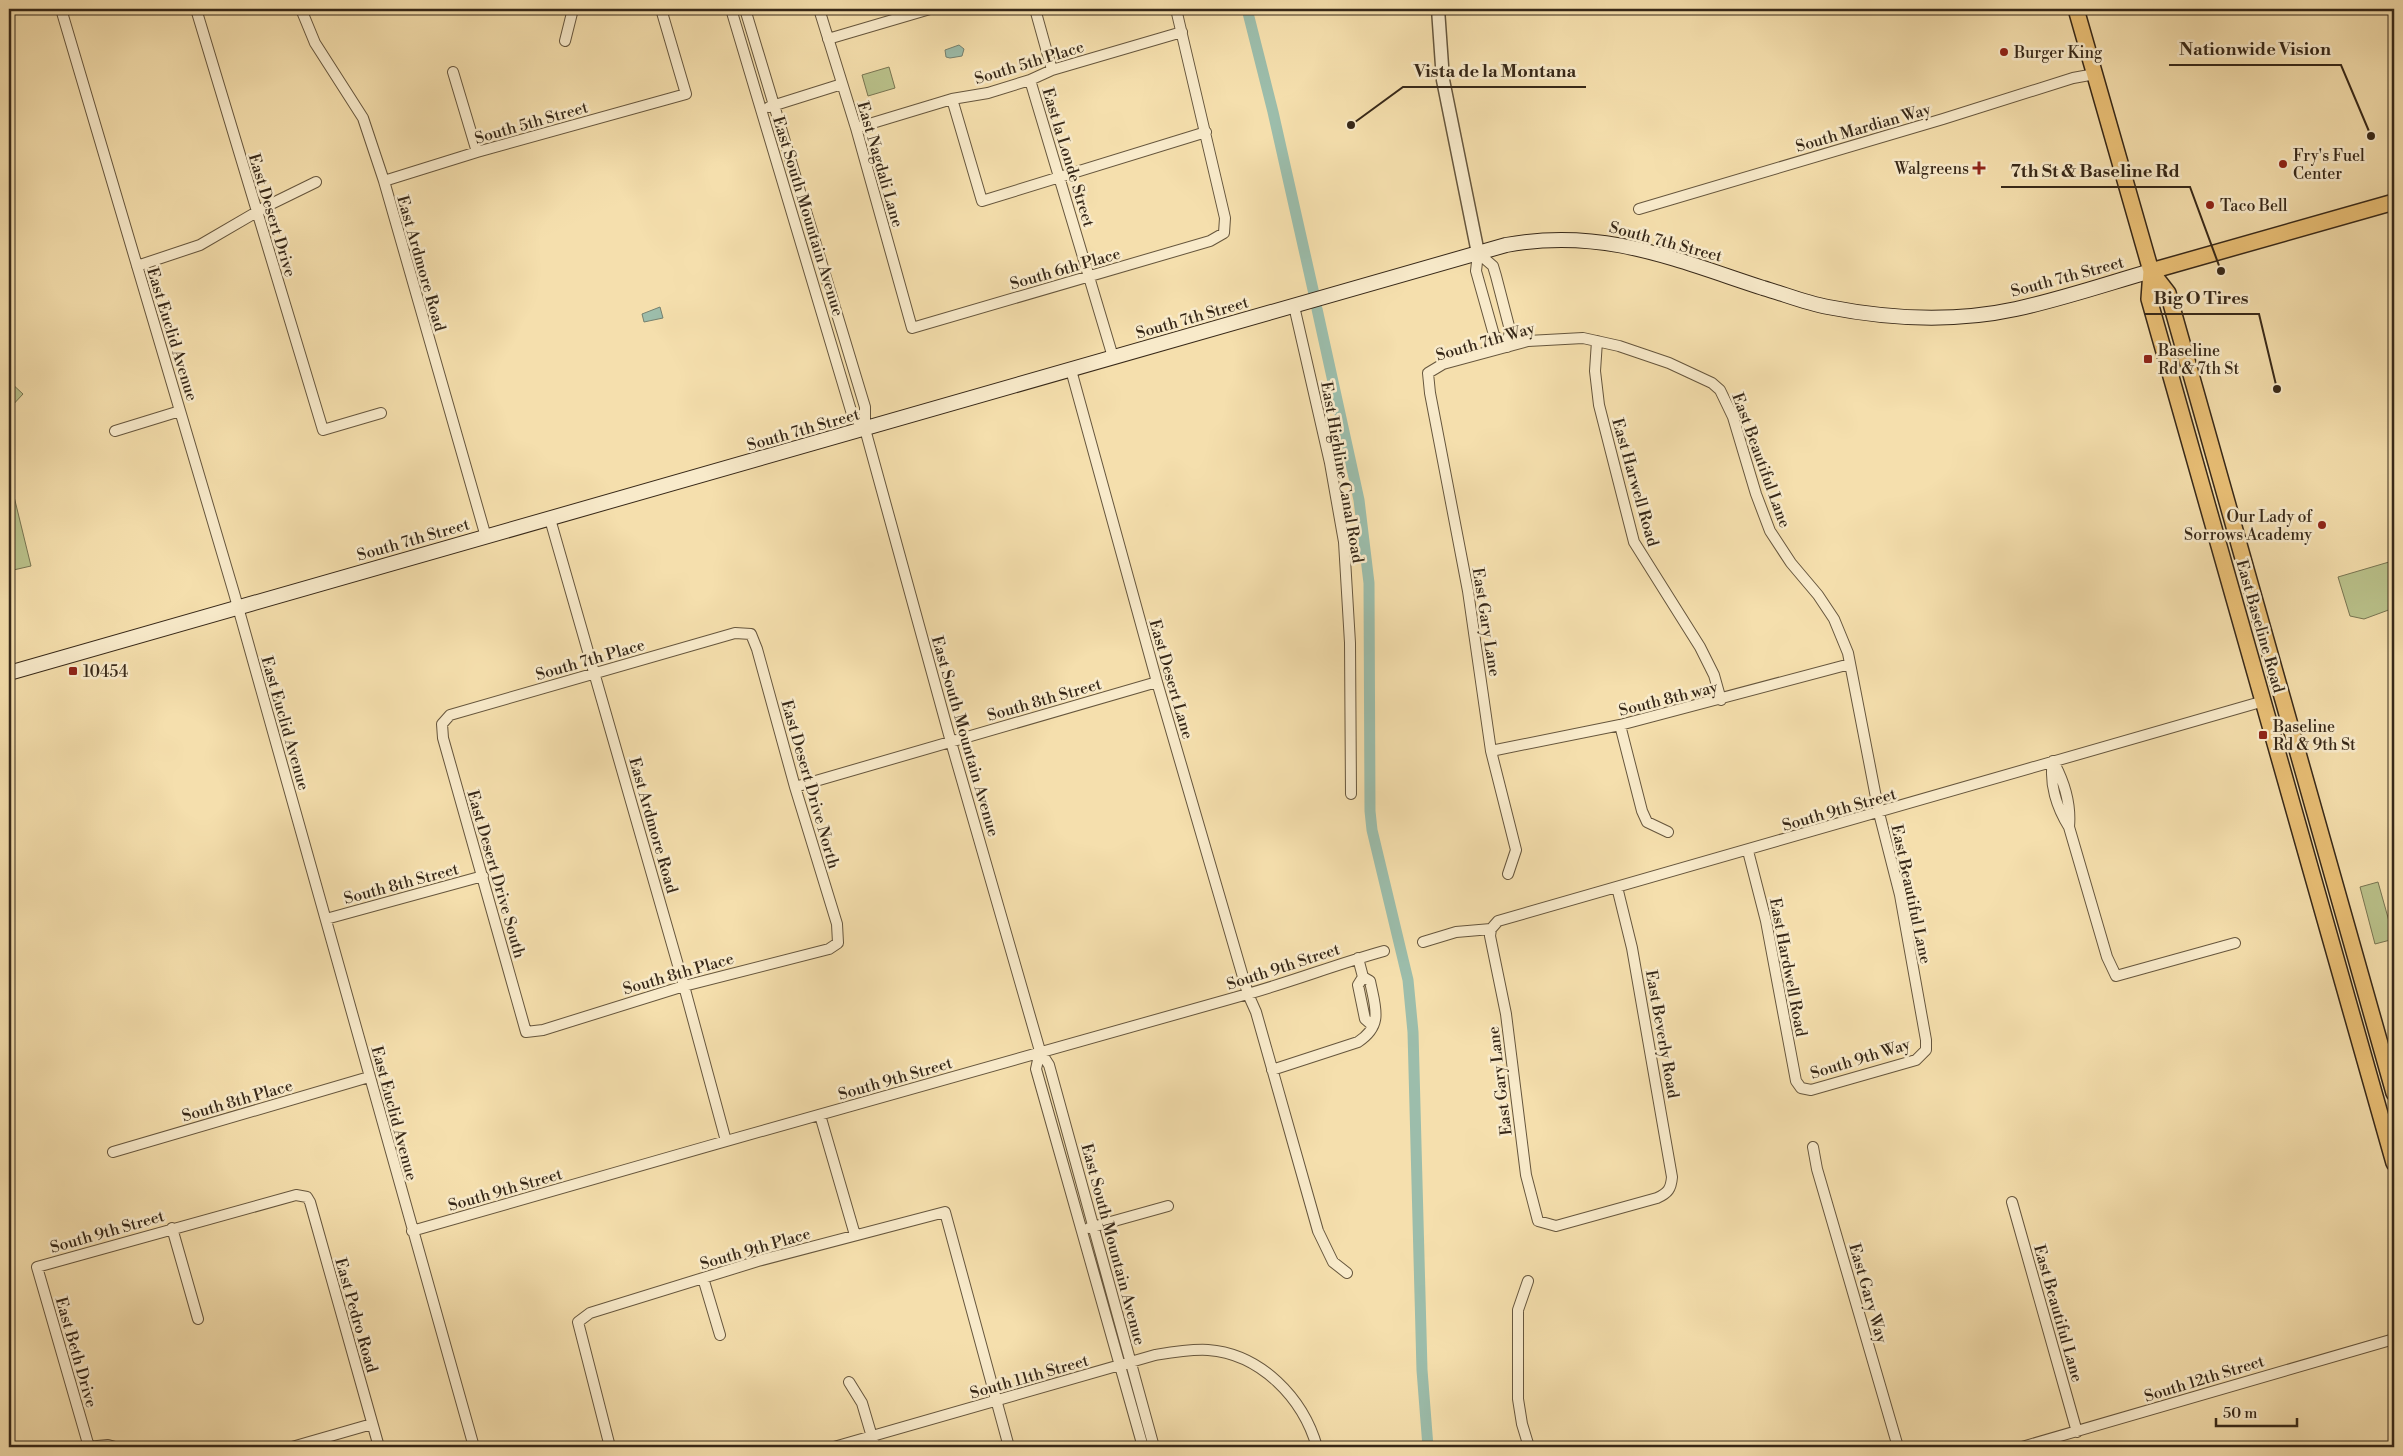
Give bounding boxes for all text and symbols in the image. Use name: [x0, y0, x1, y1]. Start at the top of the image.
callout: Nationwide Vision: [2169, 32, 2341, 65]
street label: South 5th Place: [972, 37, 1086, 89]
text: Nationwide Vision: [2179, 38, 2331, 61]
place label: Burger King: [2013, 43, 2103, 63]
marker: Burger King: [1998, 46, 2010, 58]
callout: Vista de la Montana: [1403, 54, 1586, 87]
text: Vista de la Montana: [1413, 60, 1577, 83]
street label: East la Londe Street: [1037, 85, 1099, 230]
street label: South 5th Street: [472, 97, 591, 149]
street label: East Nagdali Lane: [852, 99, 908, 230]
street label: South Mardian Way: [1793, 99, 1933, 157]
street label: East South Mountain Avenue: [768, 114, 848, 319]
place label: Fry's Fuel Center: [2293, 146, 2365, 184]
street label: East Desert Drive: [244, 151, 300, 279]
callout: 7th St & Baseline Rd: [2001, 154, 2190, 187]
marker: Fry's Fuel Center: [2277, 158, 2289, 170]
place label: Walgreens: [1894, 159, 1969, 179]
text: 7th St & Baseline Rd: [2010, 160, 2180, 183]
marker: Walgreens: [1973, 162, 1985, 174]
street label: East Ardmore Road: [392, 193, 450, 334]
place label: Taco Bell: [2220, 196, 2288, 216]
marker: Taco Bell: [2204, 199, 2216, 211]
street label: South 7th Street: [1607, 217, 1725, 267]
street label: South 6th Place: [1008, 244, 1123, 294]
street label: South 7th Street: [2009, 252, 2126, 302]
street label: East Euclid Avenue: [142, 265, 202, 403]
callout: Big O Tires: [2144, 281, 2259, 314]
text: Big O Tires: [2153, 287, 2249, 310]
street label: South 7th Street: [1134, 292, 1251, 344]
street label: South 7th Way: [1434, 318, 1537, 366]
place label: Baseline Rd & 7th St: [2157, 341, 2239, 379]
marker: Baseline Rd & 7th St: [2142, 353, 2154, 365]
street label: East Highline Canal Road: [1316, 380, 1368, 564]
street label: East Beautiful Lane: [1727, 390, 1795, 530]
street label: South 7th Street: [745, 404, 862, 456]
street label: East Harwell Road: [1607, 416, 1663, 549]
place label: Our Lady of Sorrows Academy: [2184, 507, 2313, 545]
street label: South 7th Street: [355, 514, 472, 566]
marker: Our Lady of Sorrows Academy: [2316, 519, 2328, 531]
street label: East Baseline Road: [2231, 557, 2289, 695]
street label: East Gary Lane: [1468, 566, 1504, 678]
street label: East Desert Lane: [1144, 617, 1198, 741]
street label: East South Mountain Avenue: [927, 634, 1003, 839]
street label: South 7th Place: [533, 635, 647, 685]
street label: East Euclid Avenue: [256, 654, 314, 793]
place label: 10454: [83, 662, 129, 682]
marker: 10454: [67, 665, 79, 677]
street label: South 8th Street: [985, 674, 1104, 726]
street label: South 8th way: [1617, 677, 1720, 721]
street label: East Desert Drive North: [776, 698, 844, 871]
place label: Baseline Rd & 9th St: [2272, 717, 2356, 755]
marker: Baseline Rd & 9th St: [2257, 729, 2269, 741]
street label: East Ardmore Road: [624, 755, 682, 896]
street label: South 9th Street: [1780, 784, 1899, 836]
street label: East Desert Drive South: [462, 788, 530, 961]
street label: East Beautiful Lane: [1886, 823, 1936, 966]
street label: South 8th Street: [342, 859, 461, 909]
street label: East Hardwell Road: [1765, 896, 1811, 1038]
street label: South 9th Street: [1224, 939, 1343, 995]
street label: South 8th Place: [621, 949, 736, 999]
street label: East Beverly Road: [1641, 968, 1683, 1100]
street label: East Gary Lane: [1483, 1025, 1517, 1137]
street label: South 9th Way: [1808, 1034, 1913, 1084]
street label: East Euclid Avenue: [366, 1044, 422, 1183]
street label: South 9th Street: [836, 1053, 955, 1105]
street label: South 8th Place: [180, 1076, 295, 1126]
street label: East South Mountain Avenue: [1076, 1141, 1150, 1347]
street label: South 9th Street: [446, 1164, 565, 1216]
street label: South 9th Street: [48, 1206, 167, 1258]
street label: South 9th Place: [698, 1224, 813, 1274]
street label: East Gary Way: [1844, 1241, 1892, 1346]
street label: East Beautiful Lane: [2029, 1242, 2087, 1384]
street label: East Pedro Road: [330, 1256, 382, 1375]
street label: East Beth Drive: [51, 1295, 101, 1410]
street label: South 11th Street: [968, 1350, 1091, 1403]
street label: South 12th Street: [2142, 1351, 2267, 1407]
scale bar: [2216, 1396, 2297, 1428]
text: 50 m: [2223, 1404, 2257, 1423]

